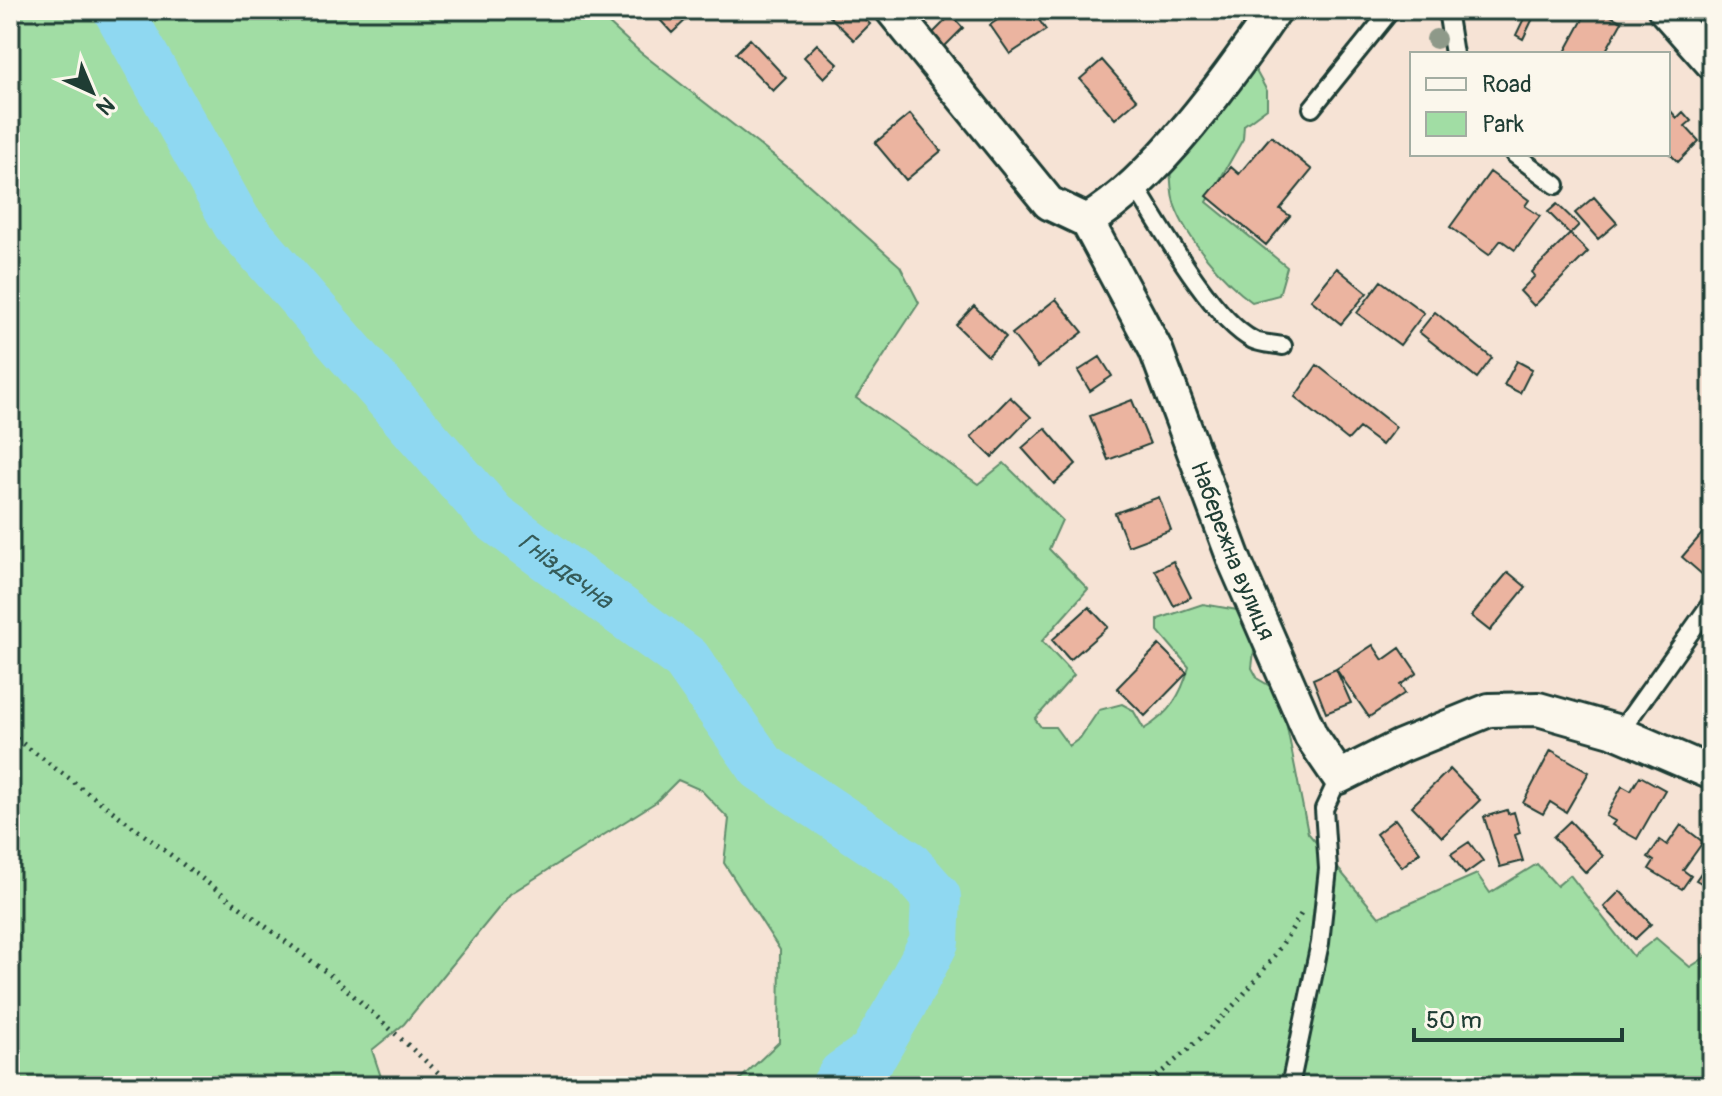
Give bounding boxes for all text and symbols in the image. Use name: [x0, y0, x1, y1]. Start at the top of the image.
north arrow: [52, 52, 132, 132]
legend: [1410, 52, 1670, 156]
text: Road: [1482, 70, 1532, 99]
text: N: [90, 90, 120, 121]
text: Park: [1482, 110, 1524, 139]
street label: Набережна вулиця: [1184, 457, 1281, 645]
water label: Гніздечна: [512, 526, 620, 618]
scale bar: [1414, 992, 1622, 1042]
text: 50 m: [1426, 1006, 1482, 1035]

